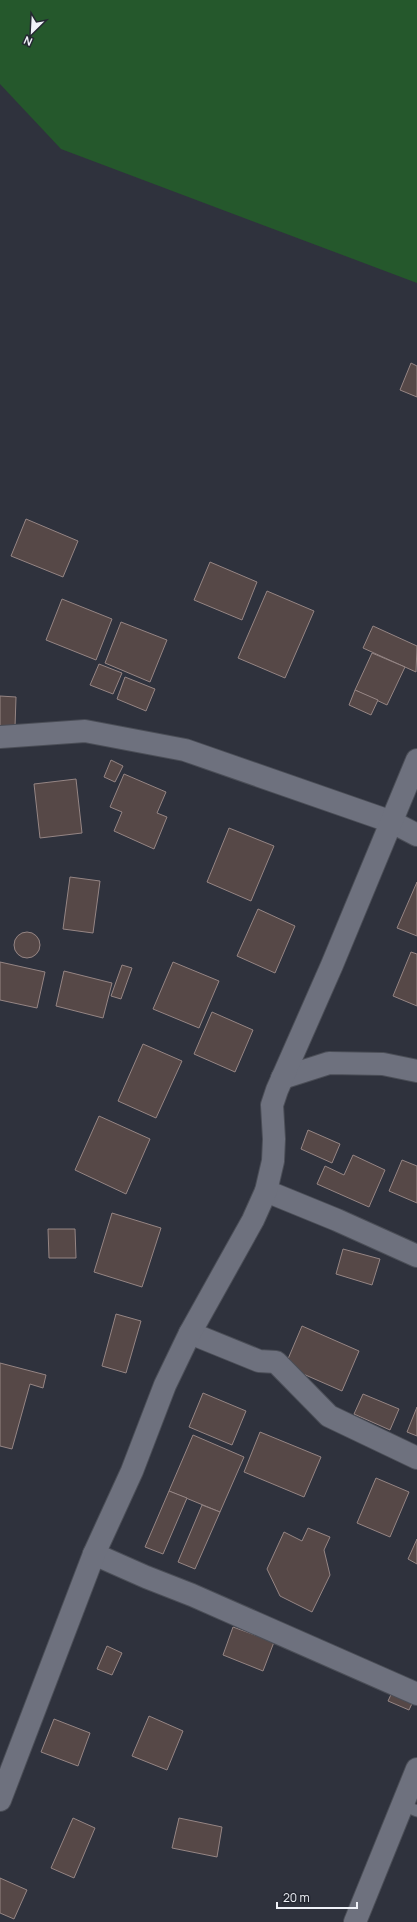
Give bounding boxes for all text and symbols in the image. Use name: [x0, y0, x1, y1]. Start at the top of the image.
north arrow: [12, 12, 52, 52]
text: N: [21, 33, 34, 50]
scale bar: [277, 1884, 357, 1910]
text: 20 m: [283, 1889, 310, 1906]

